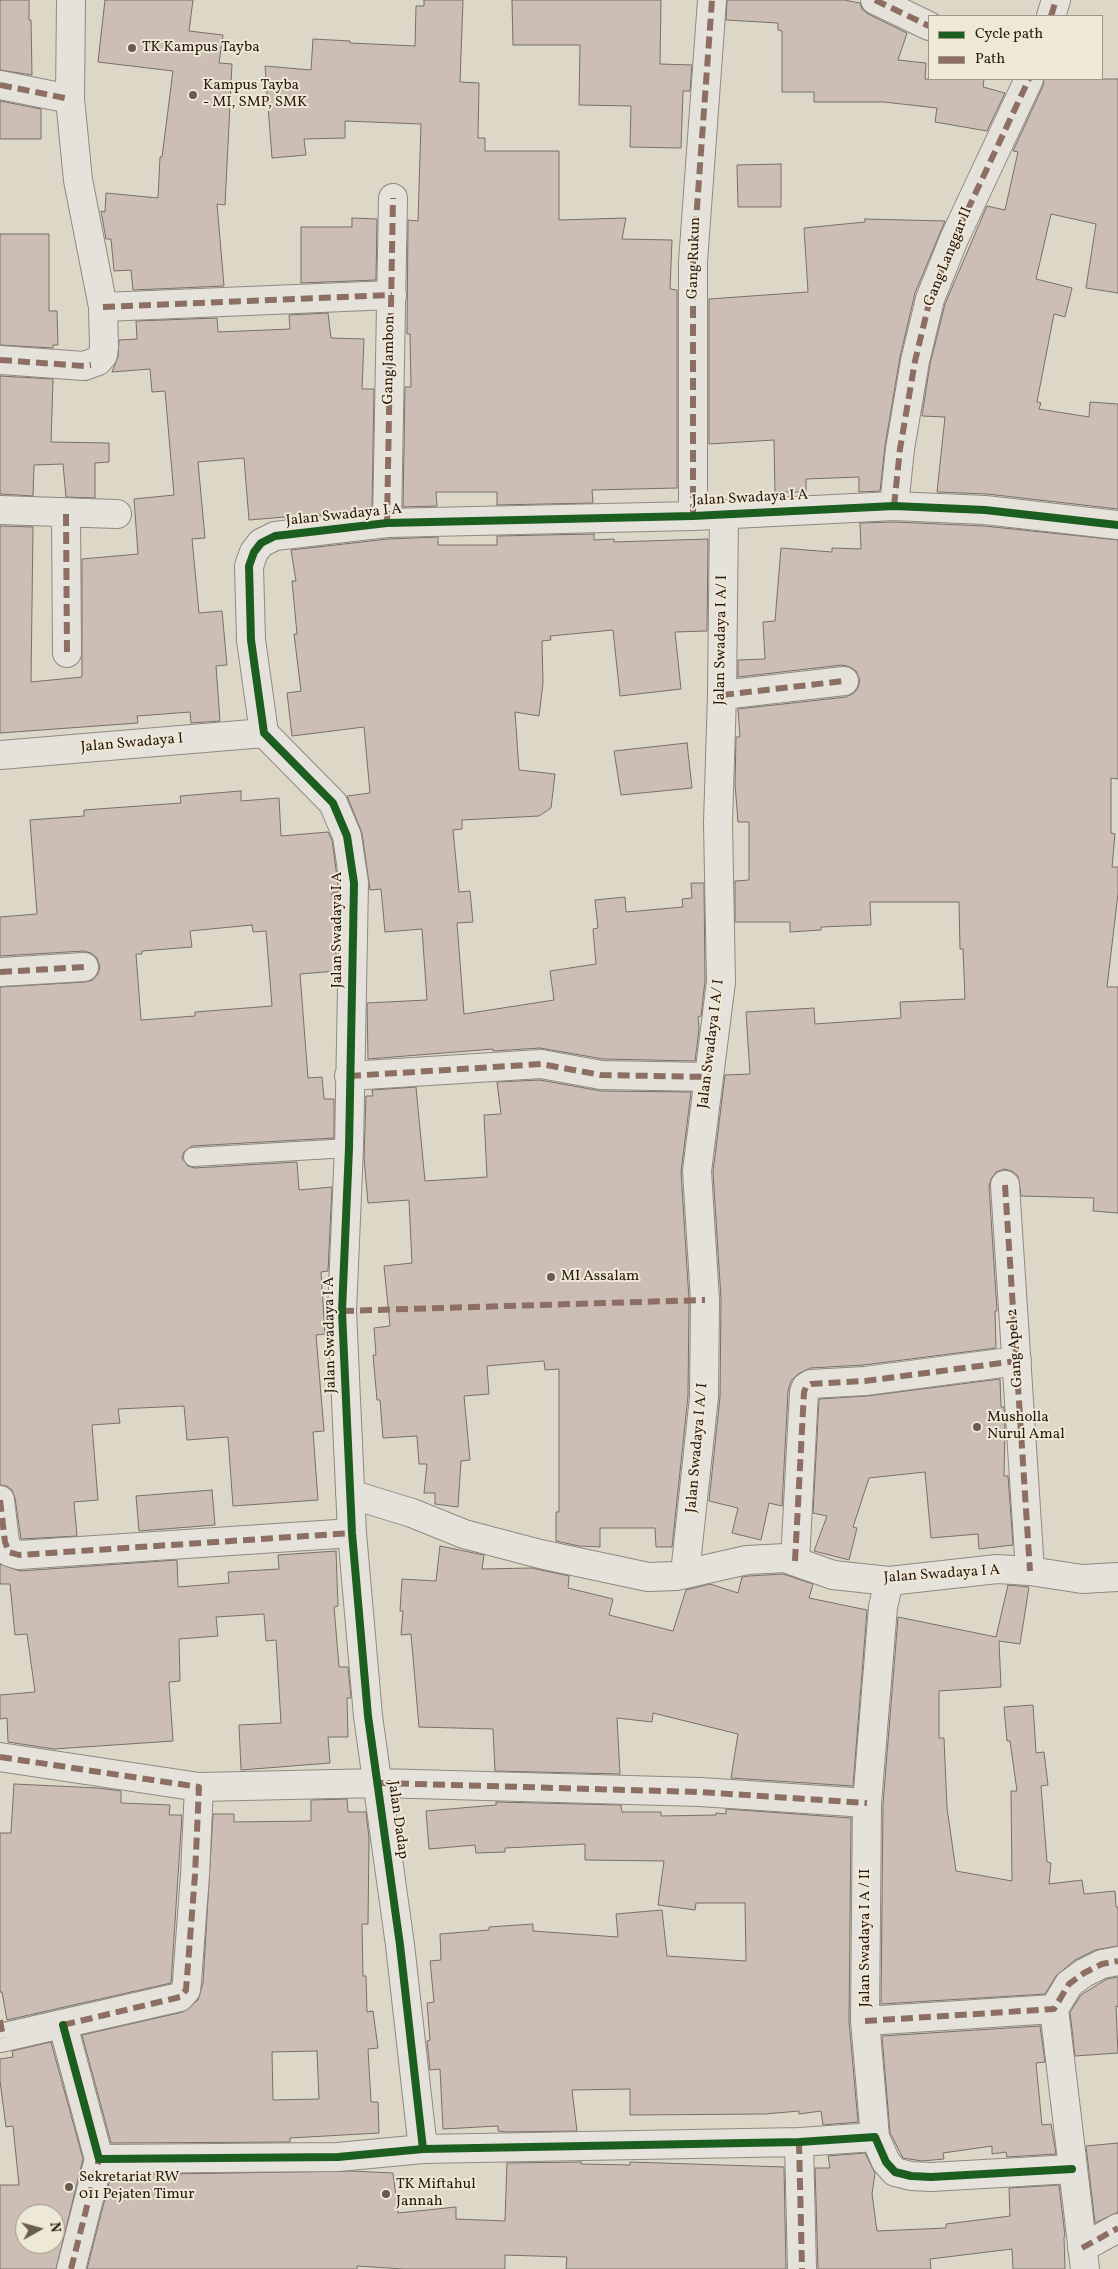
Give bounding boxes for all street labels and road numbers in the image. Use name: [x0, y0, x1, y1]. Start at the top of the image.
street label: Gang Langgar II: [921, 205, 977, 309]
street label: Gang Rukun: [685, 217, 705, 299]
street label: Gang Jambon: [380, 315, 400, 405]
street label: Jalan Swadaya I A: [691, 487, 809, 511]
street label: Jalan Swadaya I A: [285, 501, 403, 531]
street label: Jalan Swadaya I A/ I: [712, 575, 732, 705]
street label: Jalan Swadaya I: [80, 731, 184, 757]
street label: Jalan Swadaya I A: [329, 872, 347, 988]
street label: Jalan Swadaya I A/ I: [695, 978, 729, 1110]
street label: Jalan Swadaya I A: [321, 1277, 341, 1393]
street label: Gang Apel 2: [1004, 1308, 1028, 1388]
street label: Jalan Swadaya I A/ I: [683, 1382, 713, 1514]
street label: Jalan Swadaya I A: [883, 1562, 1001, 1588]
street label: Jalan Dadap: [383, 1780, 411, 1860]
street label: Jalan Swadaya I A / II: [857, 1869, 875, 2007]

